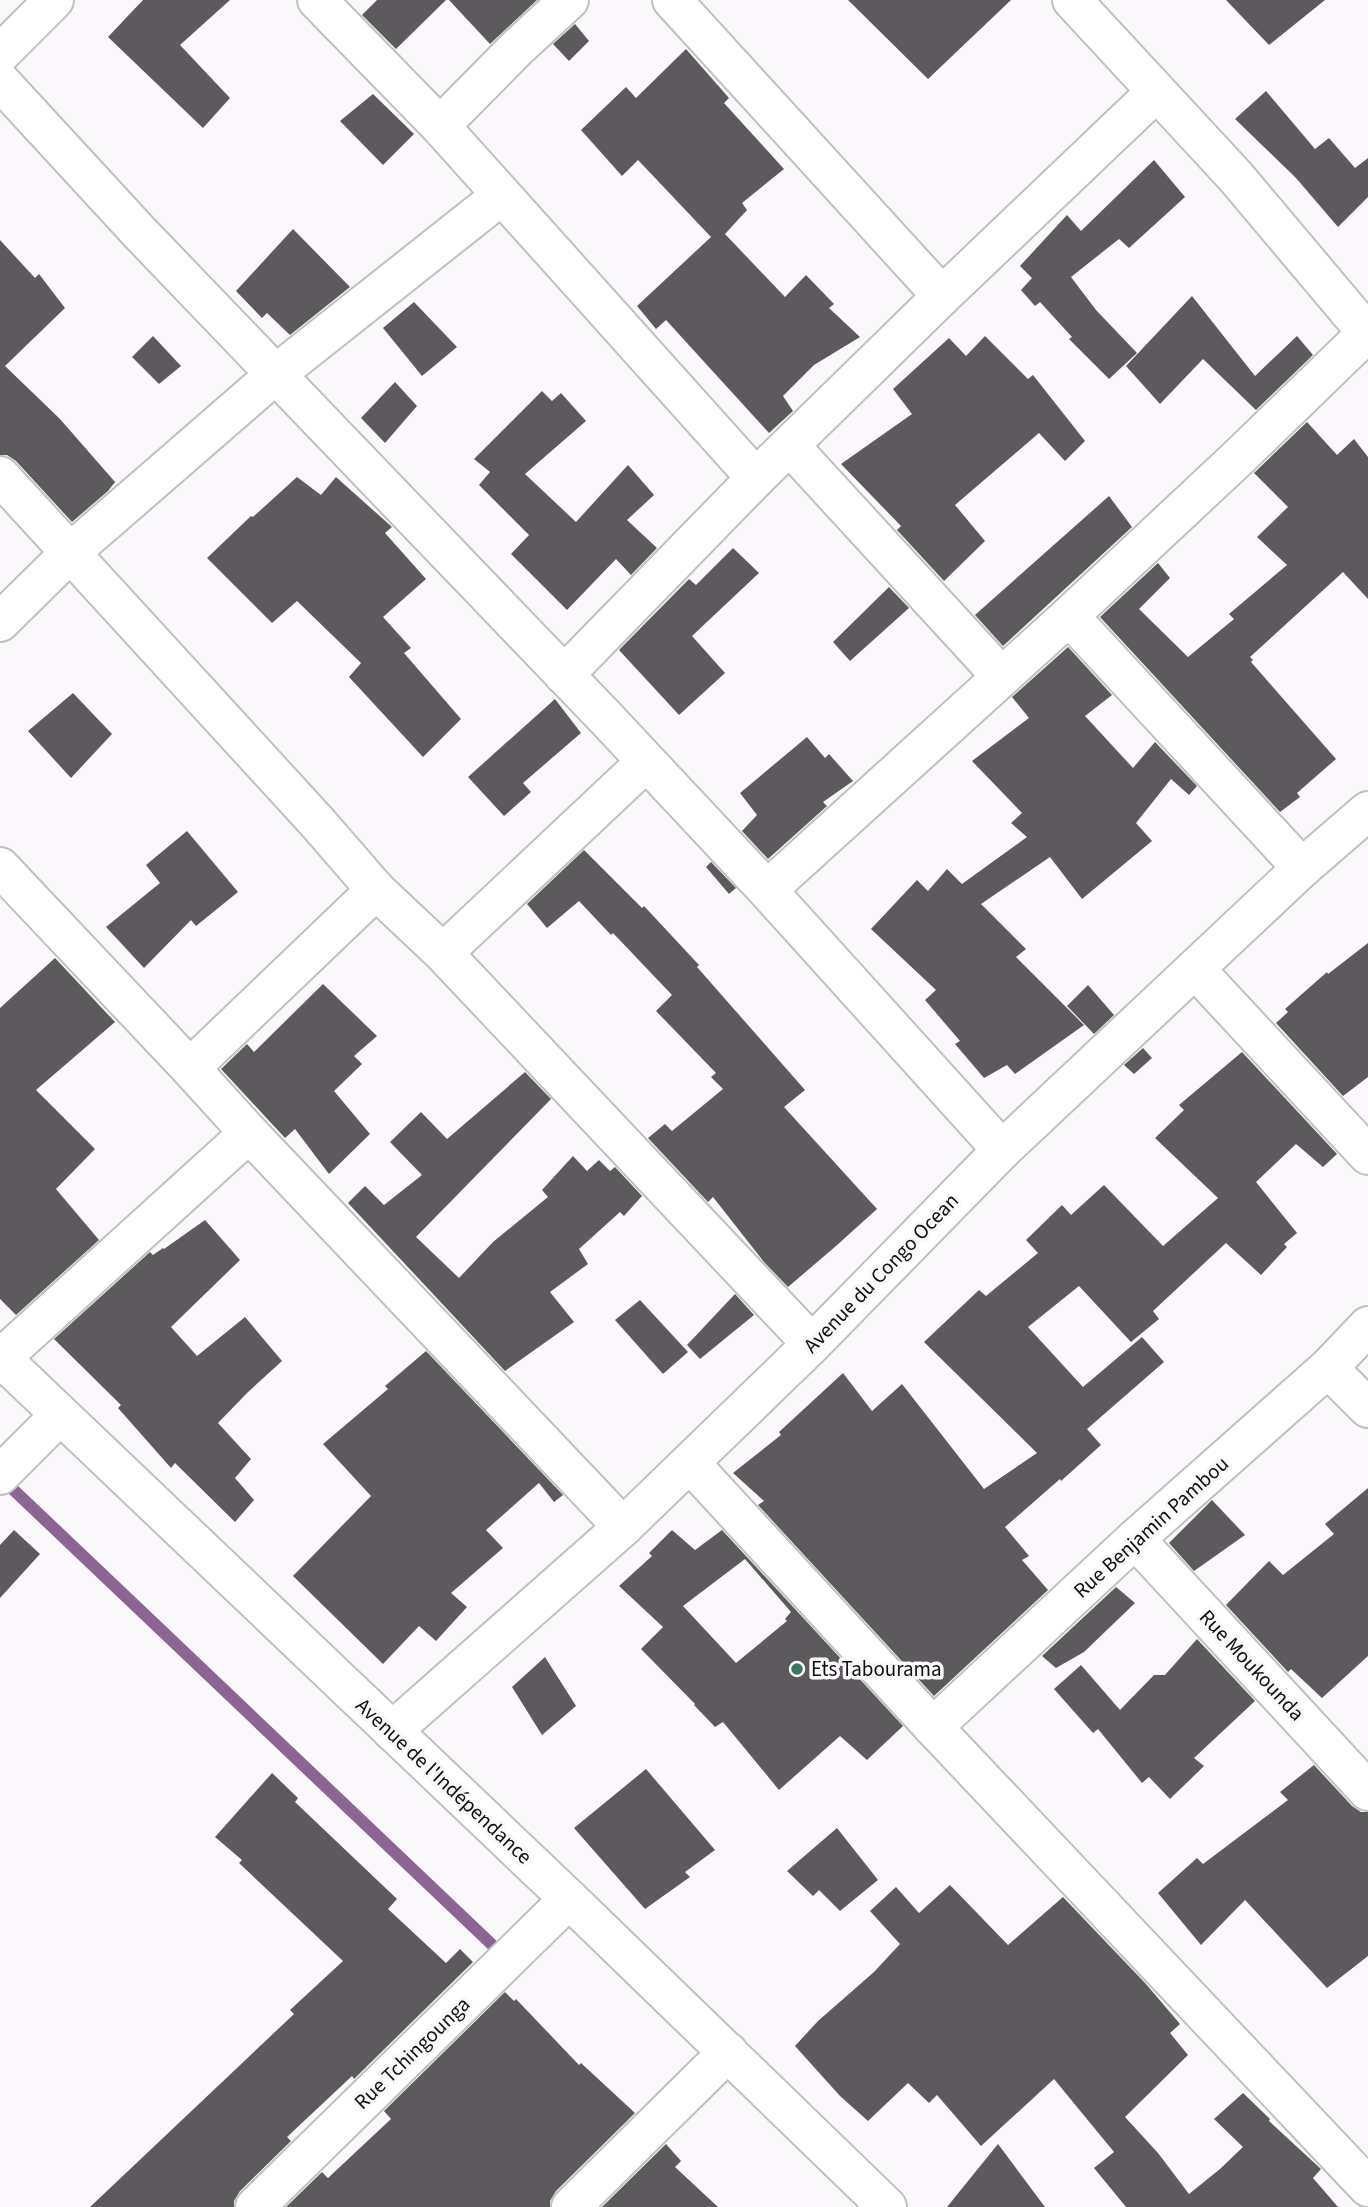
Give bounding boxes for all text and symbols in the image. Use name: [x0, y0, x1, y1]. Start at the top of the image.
street label: Avenue du Congo Ocean: [797, 1186, 965, 1360]
street label: Rue Benjamin Pambou: [1067, 1449, 1235, 1605]
street label: Rue Moukounda: [1192, 1603, 1312, 1727]
place label: Ets Tabourama: [811, 1654, 942, 1684]
marker: Ets Tabourama: [789, 1661, 805, 1677]
street label: Avenue de l'Indépendance: [349, 1691, 539, 1871]
street label: Rue Tchingounga: [347, 1990, 477, 2116]

